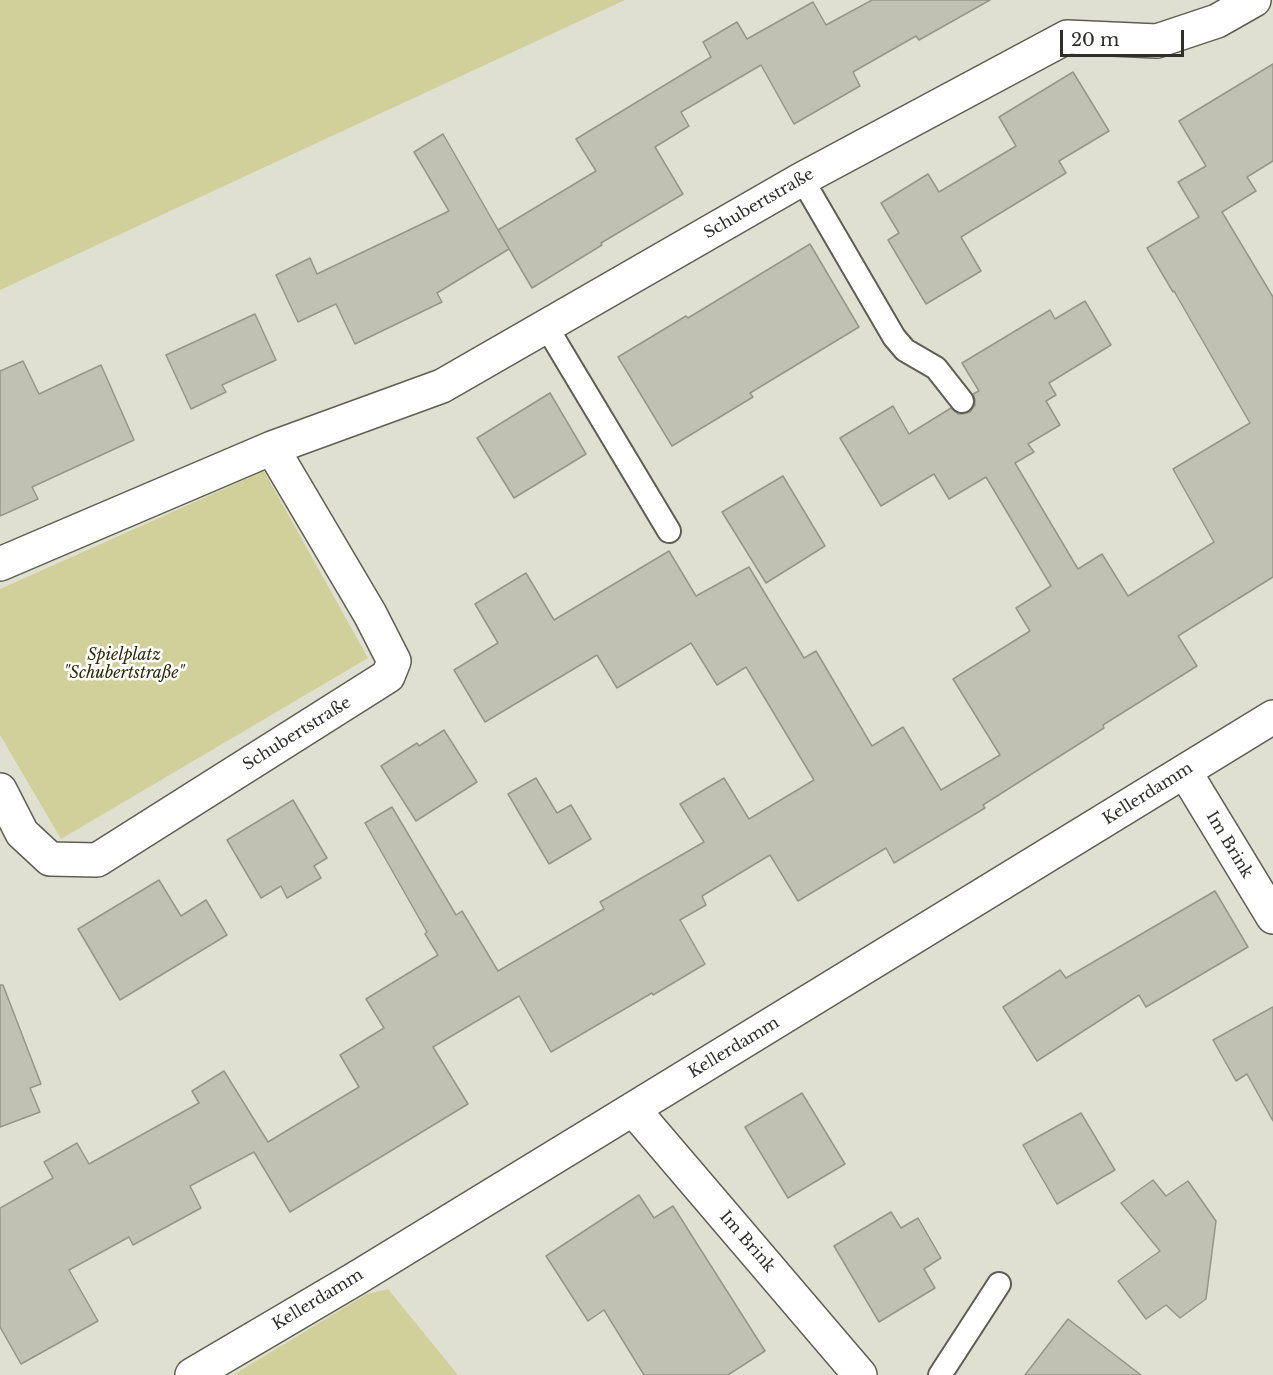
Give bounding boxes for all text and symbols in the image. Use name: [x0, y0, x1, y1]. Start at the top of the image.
scale bar: [1063, 18, 1188, 56]
text: 20 m: [1071, 29, 1119, 51]
street label: Schubertstraße: [701, 165, 817, 243]
park label: Spielplatz "Schubertstraße": [64, 645, 184, 683]
street label: Schubertstraße: [239, 693, 355, 775]
street label: Kellerdamm: [1100, 759, 1196, 829]
street label: Im Brink: [1202, 808, 1256, 882]
street label: Kellerdamm: [685, 1013, 783, 1083]
street label: Im Brink: [715, 1208, 779, 1276]
street label: Kellerdamm: [269, 1265, 367, 1335]

